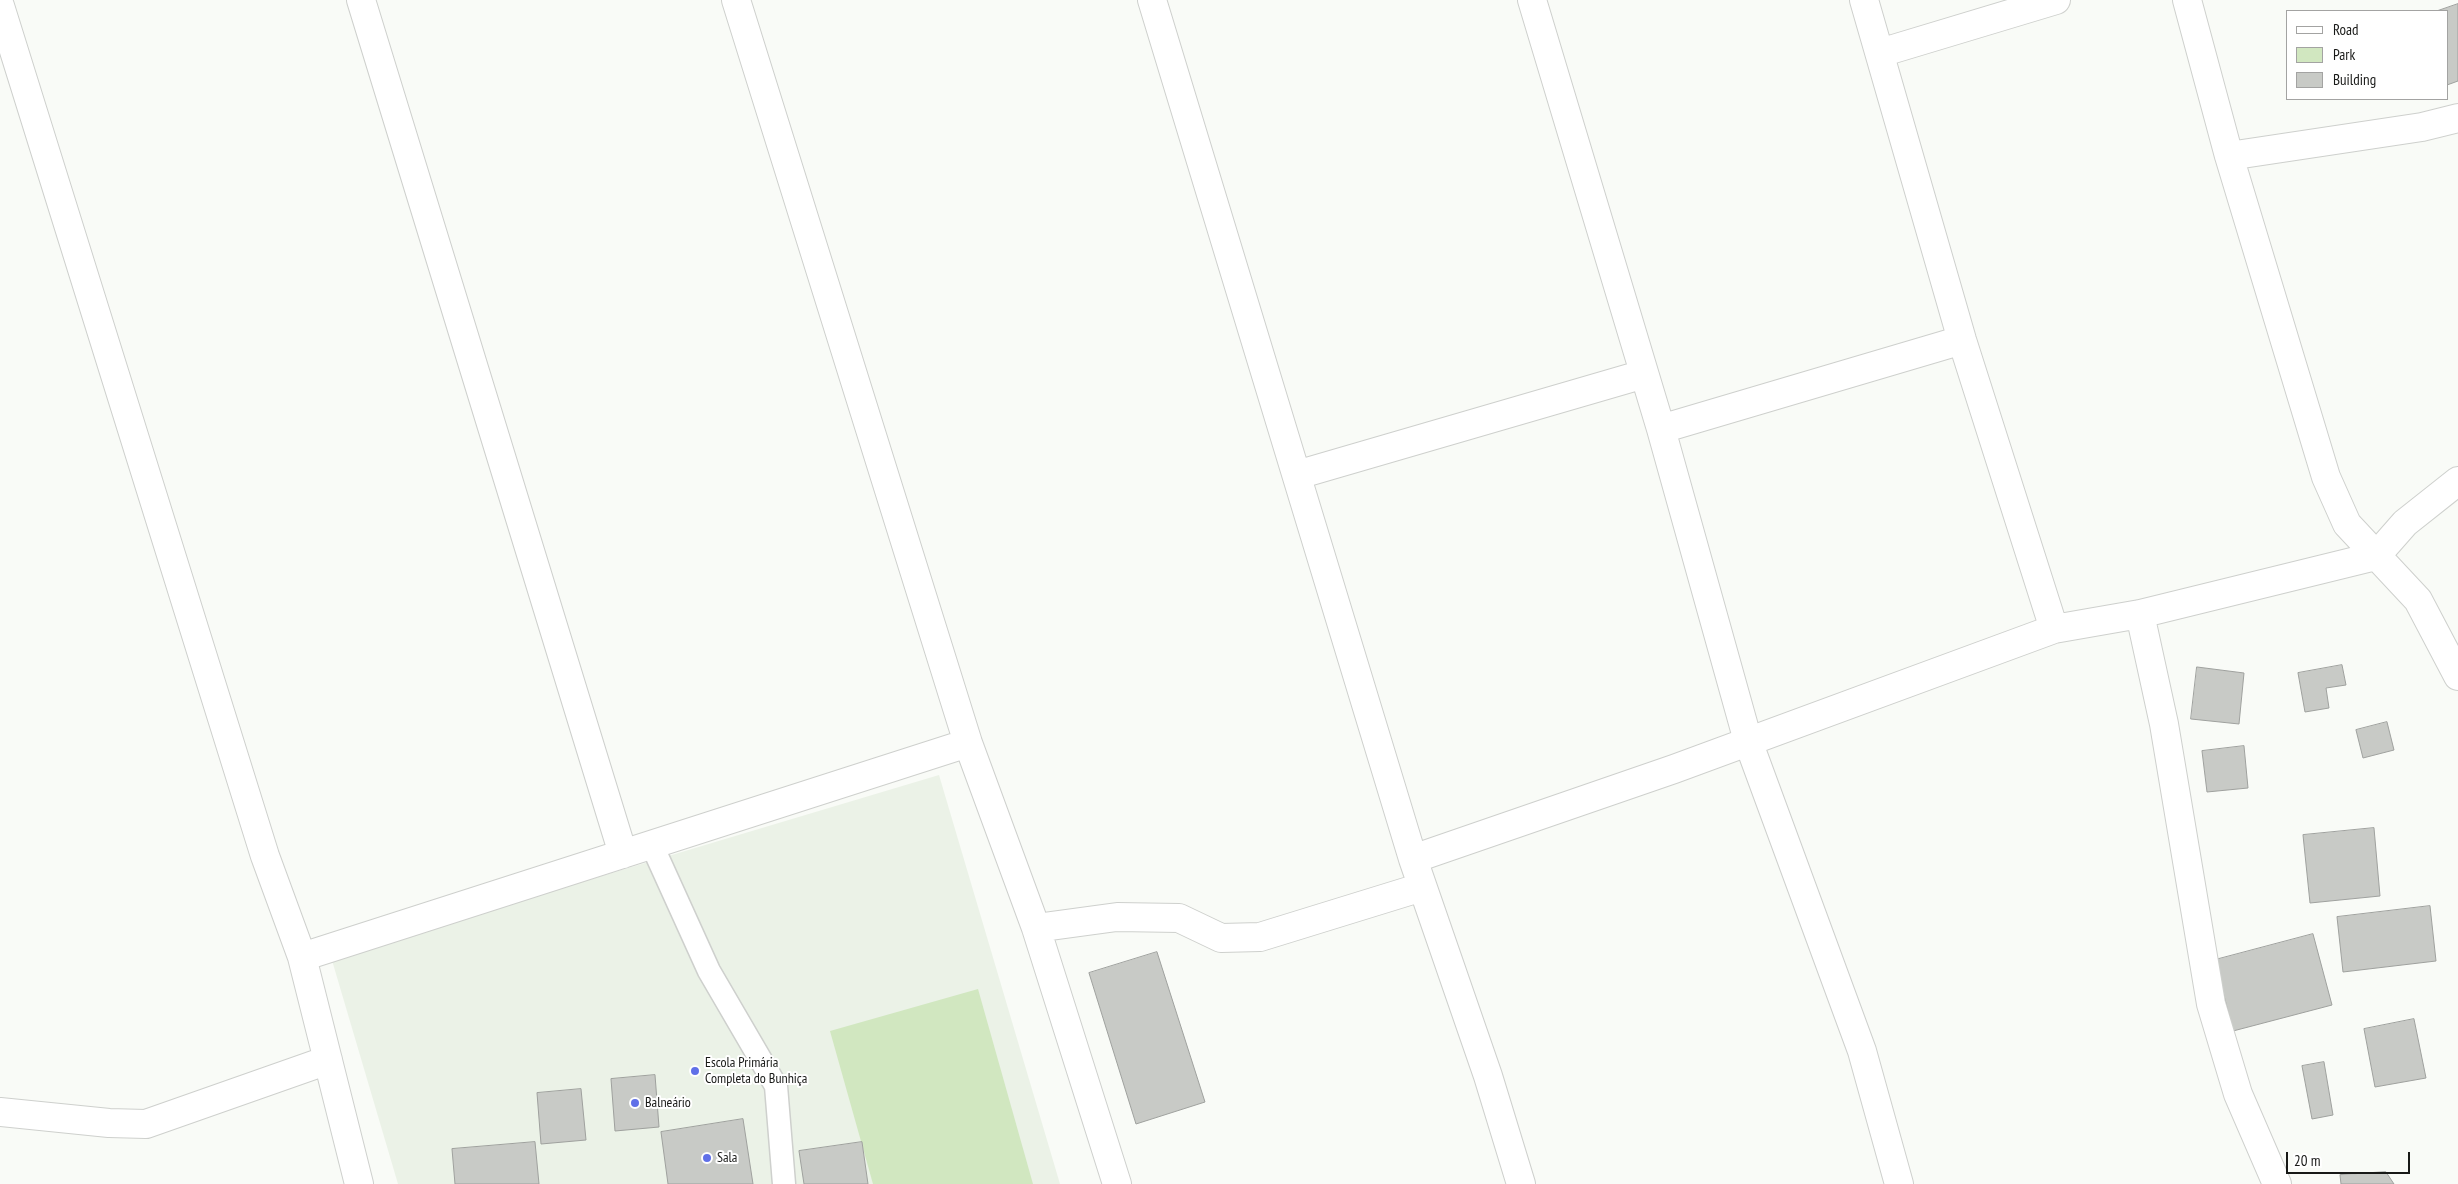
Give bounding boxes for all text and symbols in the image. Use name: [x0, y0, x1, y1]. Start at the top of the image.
legend: [2286, 10, 2448, 100]
text: Road: [2333, 20, 2359, 39]
text: Park: [2333, 45, 2355, 64]
text: Building: [2333, 70, 2376, 89]
place label: Escola Primária Completa do Bunhiça: [705, 1055, 807, 1088]
marker: Escola Primária Completa do Bunhiça: [689, 1065, 701, 1077]
place label: Balneário: [645, 1095, 691, 1111]
marker: Balneário: [629, 1097, 641, 1109]
scale bar: [2288, 1142, 2412, 1174]
place label: Sala: [717, 1150, 737, 1166]
text: 20 m: [2294, 1151, 2320, 1170]
marker: Sala: [701, 1152, 713, 1164]

